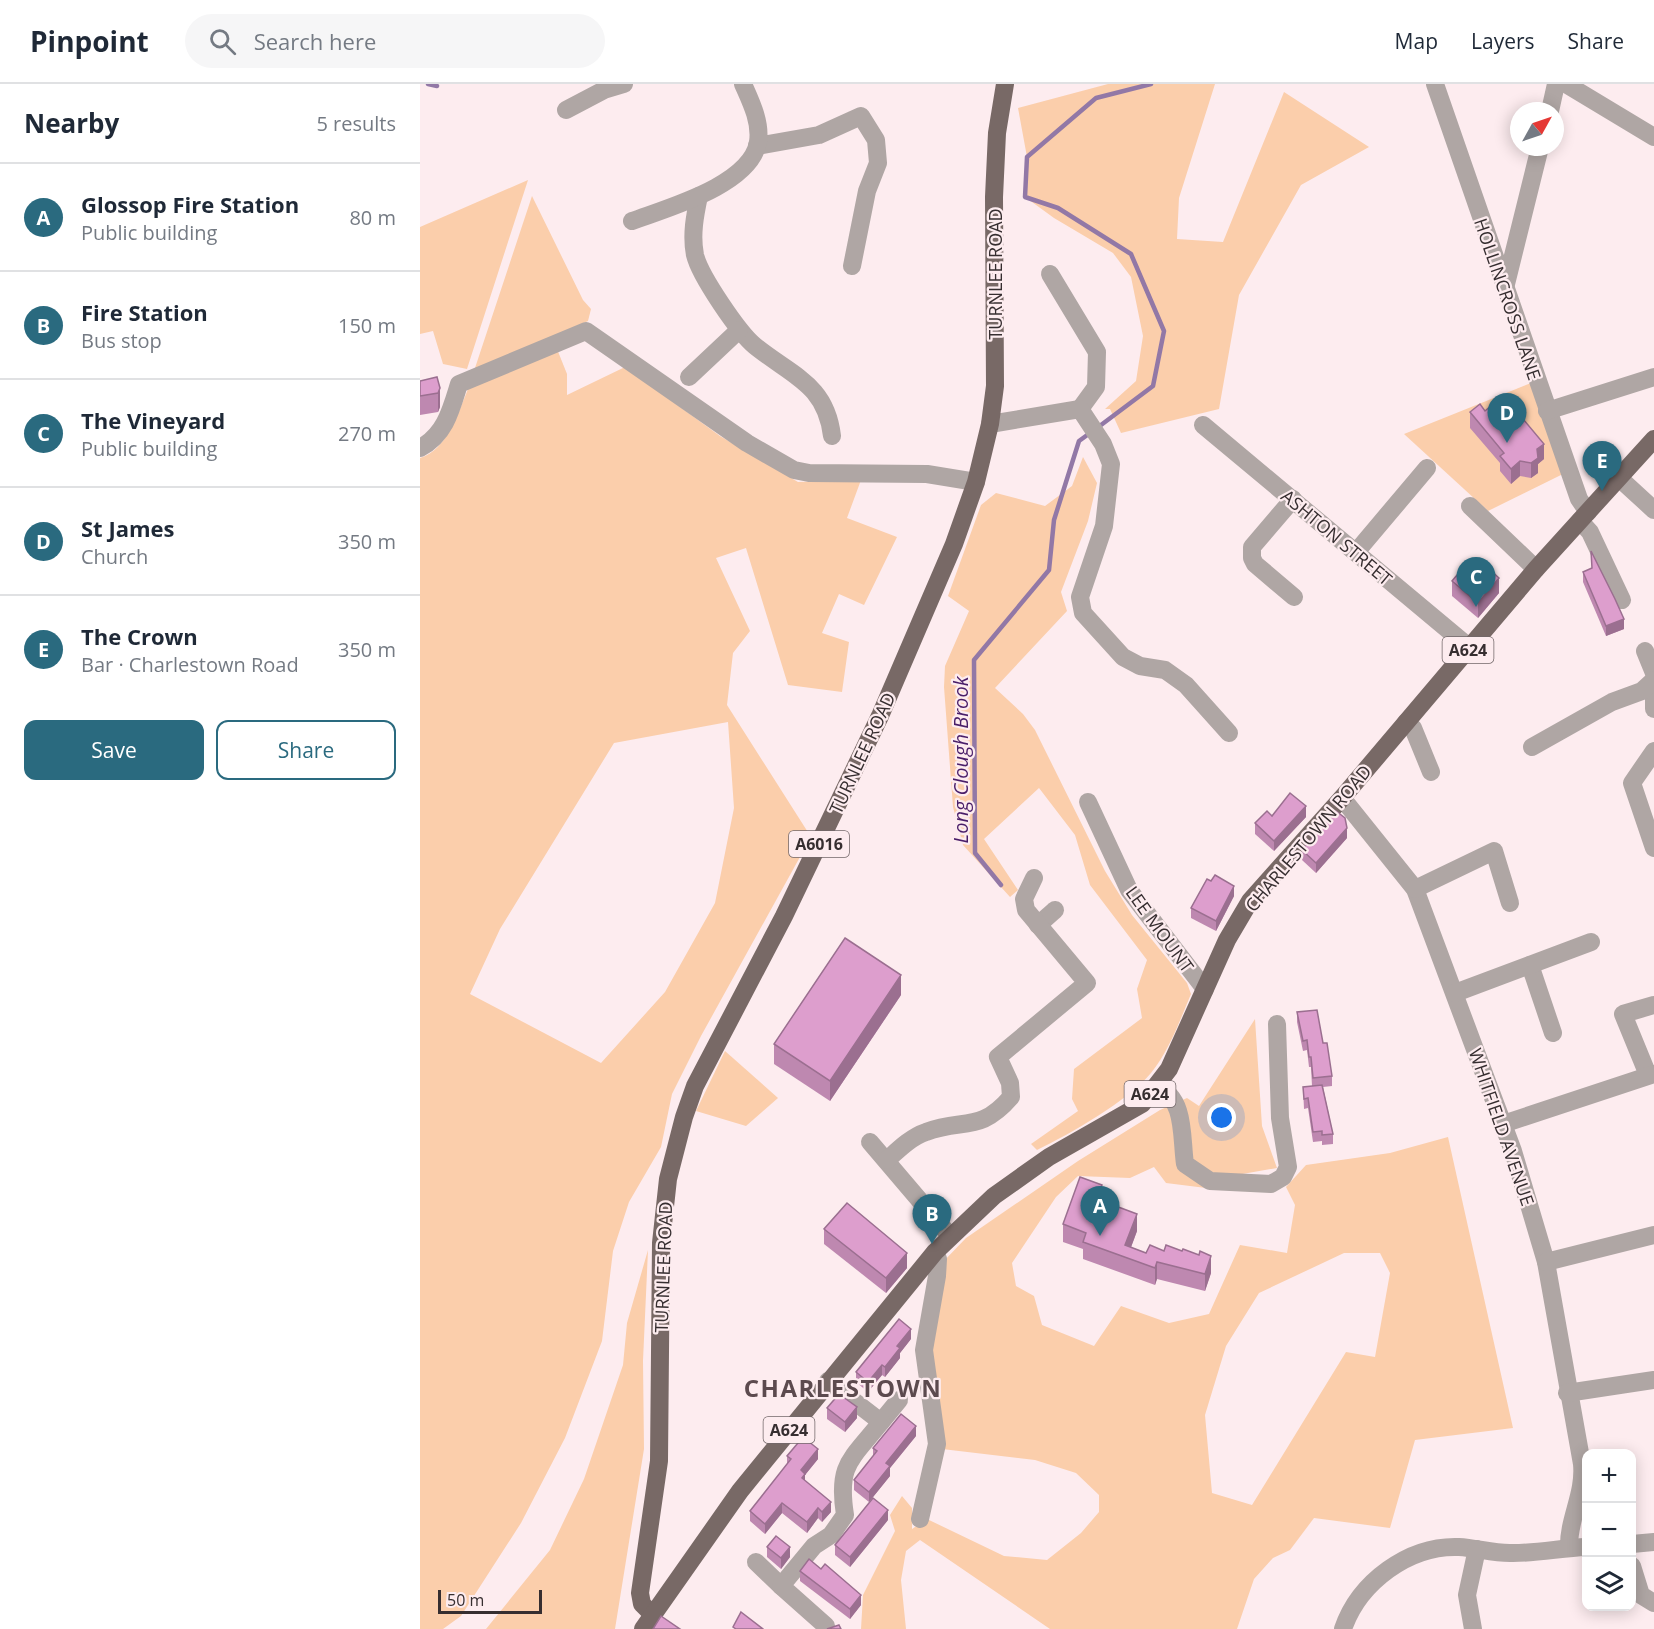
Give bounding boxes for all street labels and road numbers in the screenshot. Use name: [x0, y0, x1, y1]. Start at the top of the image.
street label: TURNLEE ROAD: [983, 208, 1007, 340]
street label: HOLLINCROSS LANE: [1469, 215, 1547, 383]
street label: ASHTON STREET: [1277, 484, 1397, 590]
road number: A624: [1442, 637, 1494, 663]
street label: TURNLEE ROAD: [823, 688, 901, 818]
street label: CHARLESTOWN ROAD: [1239, 760, 1377, 916]
road number: A6016: [789, 831, 849, 857]
street label: LEE MOUNT: [1121, 881, 1199, 977]
street label: WHITFIELD AVENUE: [1464, 1045, 1540, 1209]
road number: A624: [1124, 1081, 1176, 1107]
street label: TURNLEE ROAD: [649, 1201, 677, 1333]
road number: A624: [764, 1417, 814, 1443]

